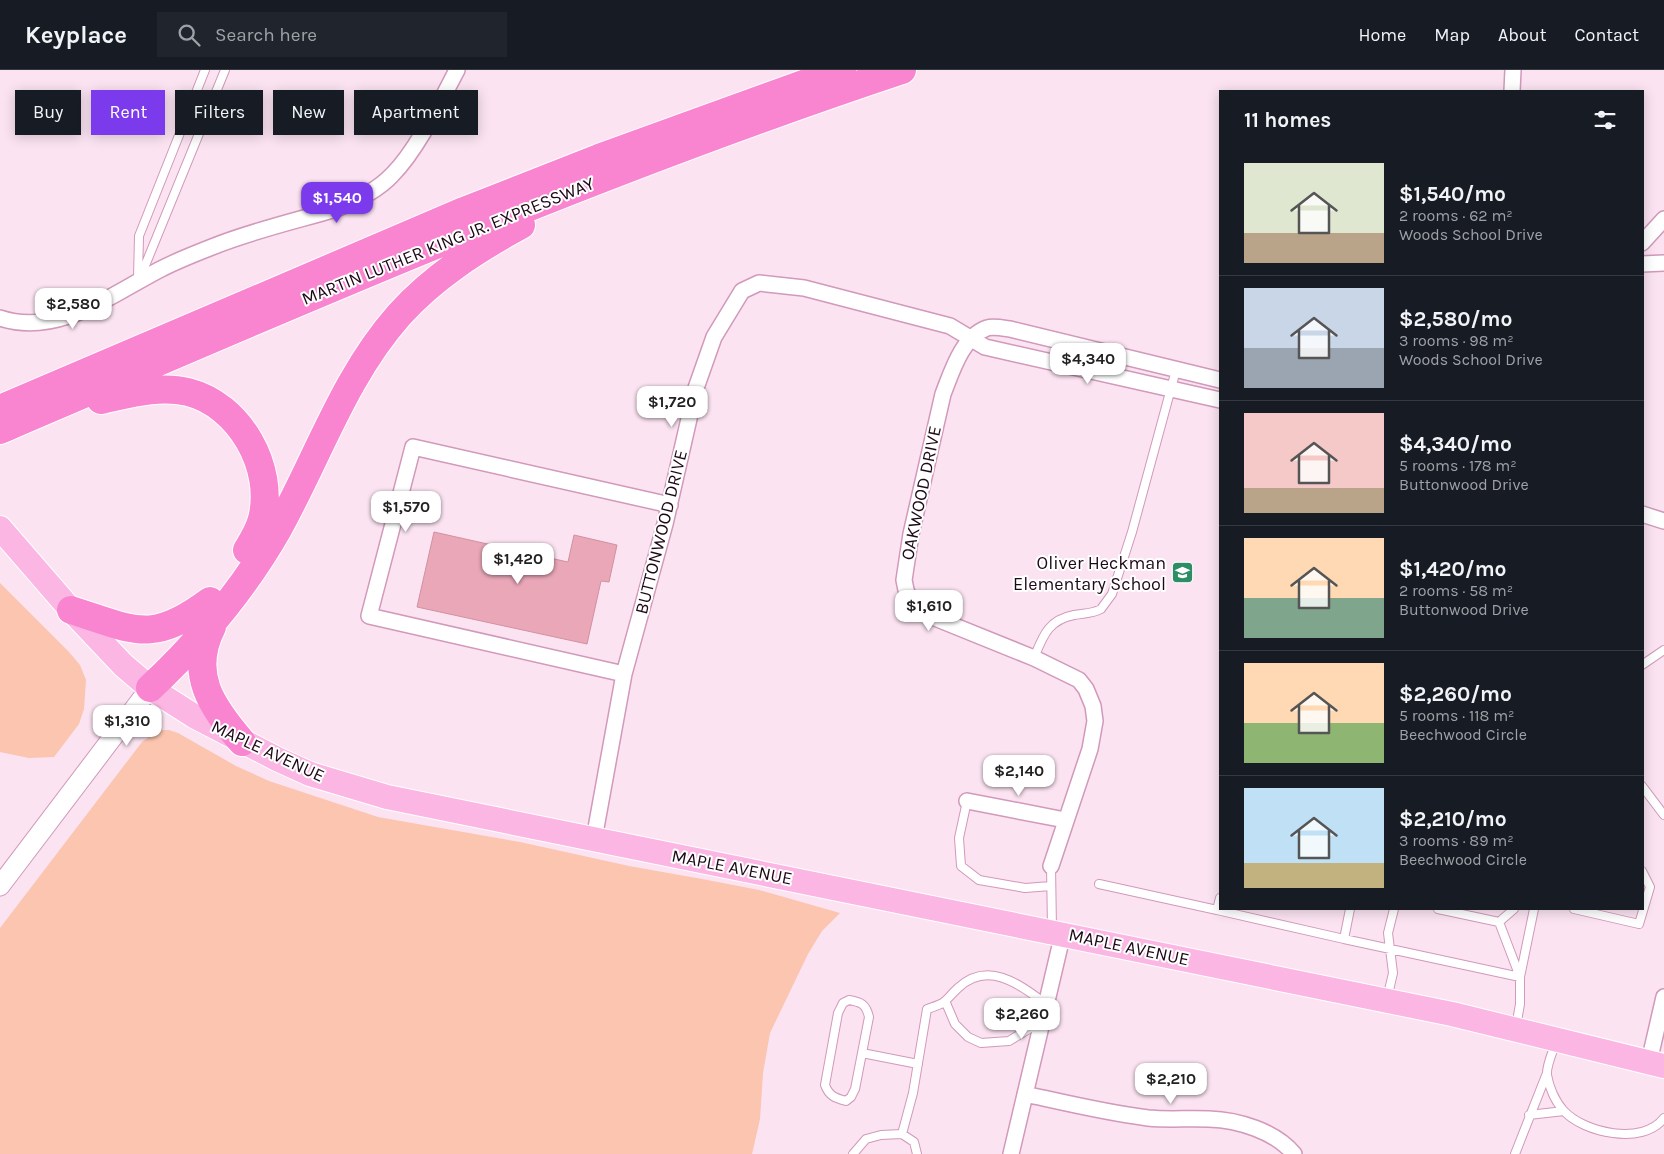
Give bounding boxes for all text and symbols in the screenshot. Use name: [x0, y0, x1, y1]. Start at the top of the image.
search box: [157, 12, 507, 57]
text: Keyplace: [25, 21, 127, 49]
icon: search: [175, 21, 203, 49]
text: Search here: [215, 24, 317, 46]
text: Home: [1358, 24, 1406, 46]
text: Map: [1434, 24, 1470, 46]
text: About: [1498, 24, 1547, 46]
text: Contact: [1575, 24, 1639, 46]
chip: Buy: [15, 90, 81, 135]
chip: Rent: [91, 90, 165, 135]
chip: Filters: [175, 90, 263, 135]
chip: New: [273, 90, 344, 135]
chip: Apartment: [354, 90, 478, 135]
icon: filters: [1591, 106, 1619, 134]
text: 11 homes: [1244, 108, 1331, 132]
street label: MARTIN LUTHER KING JR. EXPRESSWAY: [298, 172, 598, 310]
pin: $1,540: [296, 182, 378, 224]
text: $1,540/mo: [1399, 182, 1506, 206]
icon: home: [1284, 183, 1344, 243]
text: $1,540: [312, 188, 362, 207]
text: 2 rooms · 62 m²: [1399, 206, 1513, 225]
text: Woods School Drive: [1399, 225, 1543, 244]
pin: $2,580: [32, 288, 114, 330]
text: $2,580: [46, 294, 100, 313]
text: $2,580/mo: [1399, 307, 1512, 331]
icon: home: [1284, 308, 1344, 368]
text: 3 rooms · 98 m²: [1399, 331, 1514, 350]
pin: $4,340: [1047, 342, 1129, 385]
text: $4,340: [1061, 349, 1115, 368]
text: Woods School Drive: [1399, 350, 1543, 369]
pin: $1,720: [631, 386, 713, 428]
text: $1,720: [648, 392, 696, 411]
street label: OAKWOOD DRIVE: [896, 424, 946, 562]
text: $4,340/mo: [1399, 432, 1512, 456]
icon: home: [1284, 433, 1344, 493]
street label: BUTTONWOOD DRIVE: [630, 448, 692, 616]
text: 5 rooms · 178 m²: [1399, 456, 1517, 475]
text: Buttonwood Drive: [1399, 475, 1529, 494]
pin: $1,570: [365, 490, 447, 533]
text: $1,570: [382, 497, 430, 516]
pin: $1,420: [477, 542, 559, 585]
text: $1,420: [493, 549, 543, 568]
place label: Oliver Heckman Elementary School: [1013, 552, 1166, 595]
text: $1,420/mo: [1399, 557, 1506, 581]
icon: home: [1284, 558, 1344, 618]
school or university icon: Oliver Heckman Elementary School: [1170, 561, 1194, 585]
text: 2 rooms · 58 m²: [1399, 581, 1513, 600]
pin: $1,610: [888, 590, 970, 632]
text: $1,610: [906, 596, 952, 615]
text: Buttonwood Drive: [1399, 600, 1529, 619]
text: $2,260/mo: [1399, 682, 1512, 706]
icon: home: [1284, 683, 1344, 743]
pin: $1,310: [86, 704, 168, 747]
text: 5 rooms · 118 m²: [1399, 706, 1515, 725]
text: $1,310: [104, 711, 150, 730]
street label: MAPLE AVENUE: [208, 715, 328, 787]
text: Beechwood Circle: [1399, 725, 1527, 744]
pin: $2,140: [978, 754, 1060, 797]
text: $2,140: [994, 761, 1044, 780]
text: $2,210/mo: [1399, 807, 1507, 831]
icon: home: [1284, 808, 1344, 868]
text: 3 rooms · 89 m²: [1399, 831, 1514, 850]
street label: MAPLE AVENUE: [670, 845, 794, 889]
text: Beechwood Circle: [1399, 850, 1527, 869]
street label: MAPLE AVENUE: [1067, 923, 1191, 971]
pin: $2,260: [981, 998, 1063, 1040]
text: $2,260: [995, 1004, 1049, 1023]
pin: $2,210: [1130, 1062, 1212, 1105]
text: $2,210: [1146, 1069, 1196, 1088]

